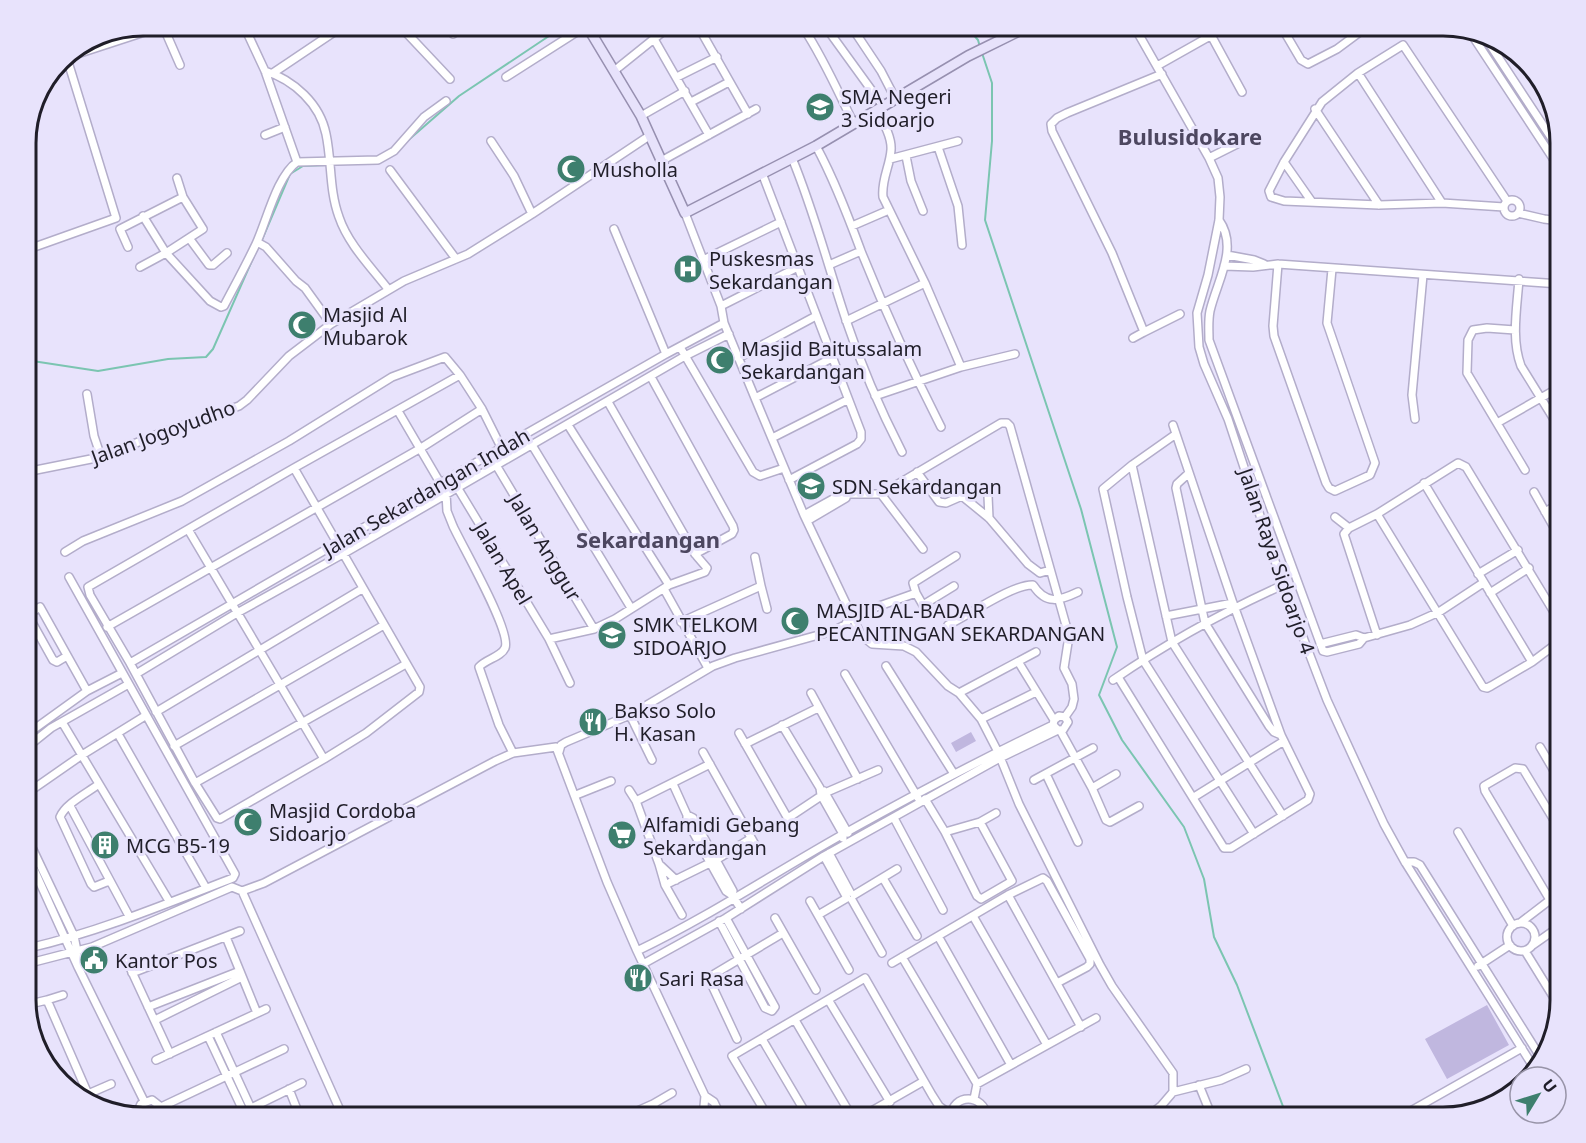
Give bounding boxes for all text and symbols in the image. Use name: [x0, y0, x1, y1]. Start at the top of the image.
place label: SMA Negeri 3 Sidoarjo: [841, 83, 952, 133]
school or university icon: SMA Negeri 3 Sidoarjo: [804, 91, 836, 123]
district label: Bulusidokare: [1118, 121, 1262, 151]
mosque icon: Musholla: [555, 153, 587, 185]
place label: Musholla: [592, 156, 678, 183]
place label: Puskesmas Sekardangan: [709, 245, 833, 295]
hospital icon: Puskesmas Sekardangan: [672, 253, 704, 285]
place label: Masjid Al Mubarok: [323, 301, 408, 351]
mosque icon: Masjid Al Mubarok: [286, 309, 318, 341]
place label: Masjid Baitussalam Sekardangan: [741, 335, 922, 385]
mosque icon: Masjid Baitussalam Sekardangan: [704, 344, 736, 376]
street label: Jalan Jogoyudho: [85, 393, 239, 471]
street label: Jalan Sekardangan Indah: [316, 422, 534, 563]
street label: Jalan Raya Sidoarjo 4: [1232, 463, 1322, 658]
school or university icon: SDN Sekardangan: [795, 470, 827, 502]
place label: SDN Sekardangan: [832, 473, 1002, 500]
street label: Jalan Anggur: [501, 486, 588, 606]
street label: Jalan Apel: [467, 515, 538, 609]
district label: Sekardangan: [576, 524, 720, 554]
place label: MASJID AL-BADAR PECANTINGAN SEKARDANGAN: [816, 597, 1105, 647]
mosque icon: MASJID AL-BADAR PECANTINGAN SEKARDANGAN: [779, 605, 811, 637]
place label: SMK TELKOM SIDOARJO: [633, 611, 758, 661]
school or university icon: SMK TELKOM SIDOARJO: [596, 619, 628, 651]
place label: Bakso Solo H. Kasan: [614, 697, 716, 747]
restaurant icon: Bakso Solo H. Kasan: [577, 706, 609, 738]
place label: Masjid Cordoba Sidoarjo: [269, 797, 416, 847]
mosque icon: Masjid Cordoba Sidoarjo: [232, 806, 264, 838]
place label: Alfamidi Gebang Sekardangan: [643, 811, 800, 861]
supermarket icon: Alfamidi Gebang Sekardangan: [606, 819, 638, 851]
building icon: MCG B5-19: [89, 829, 121, 861]
place label: MCG B5-19: [126, 832, 230, 859]
public building icon: Kantor Pos: [78, 944, 110, 976]
place label: Kantor Pos: [115, 947, 218, 974]
restaurant icon: Sari Rasa: [622, 962, 654, 994]
place label: Sari Rasa: [659, 965, 744, 992]
north arrow: [1508, 1065, 1568, 1125]
text: U: [1537, 1074, 1562, 1097]

